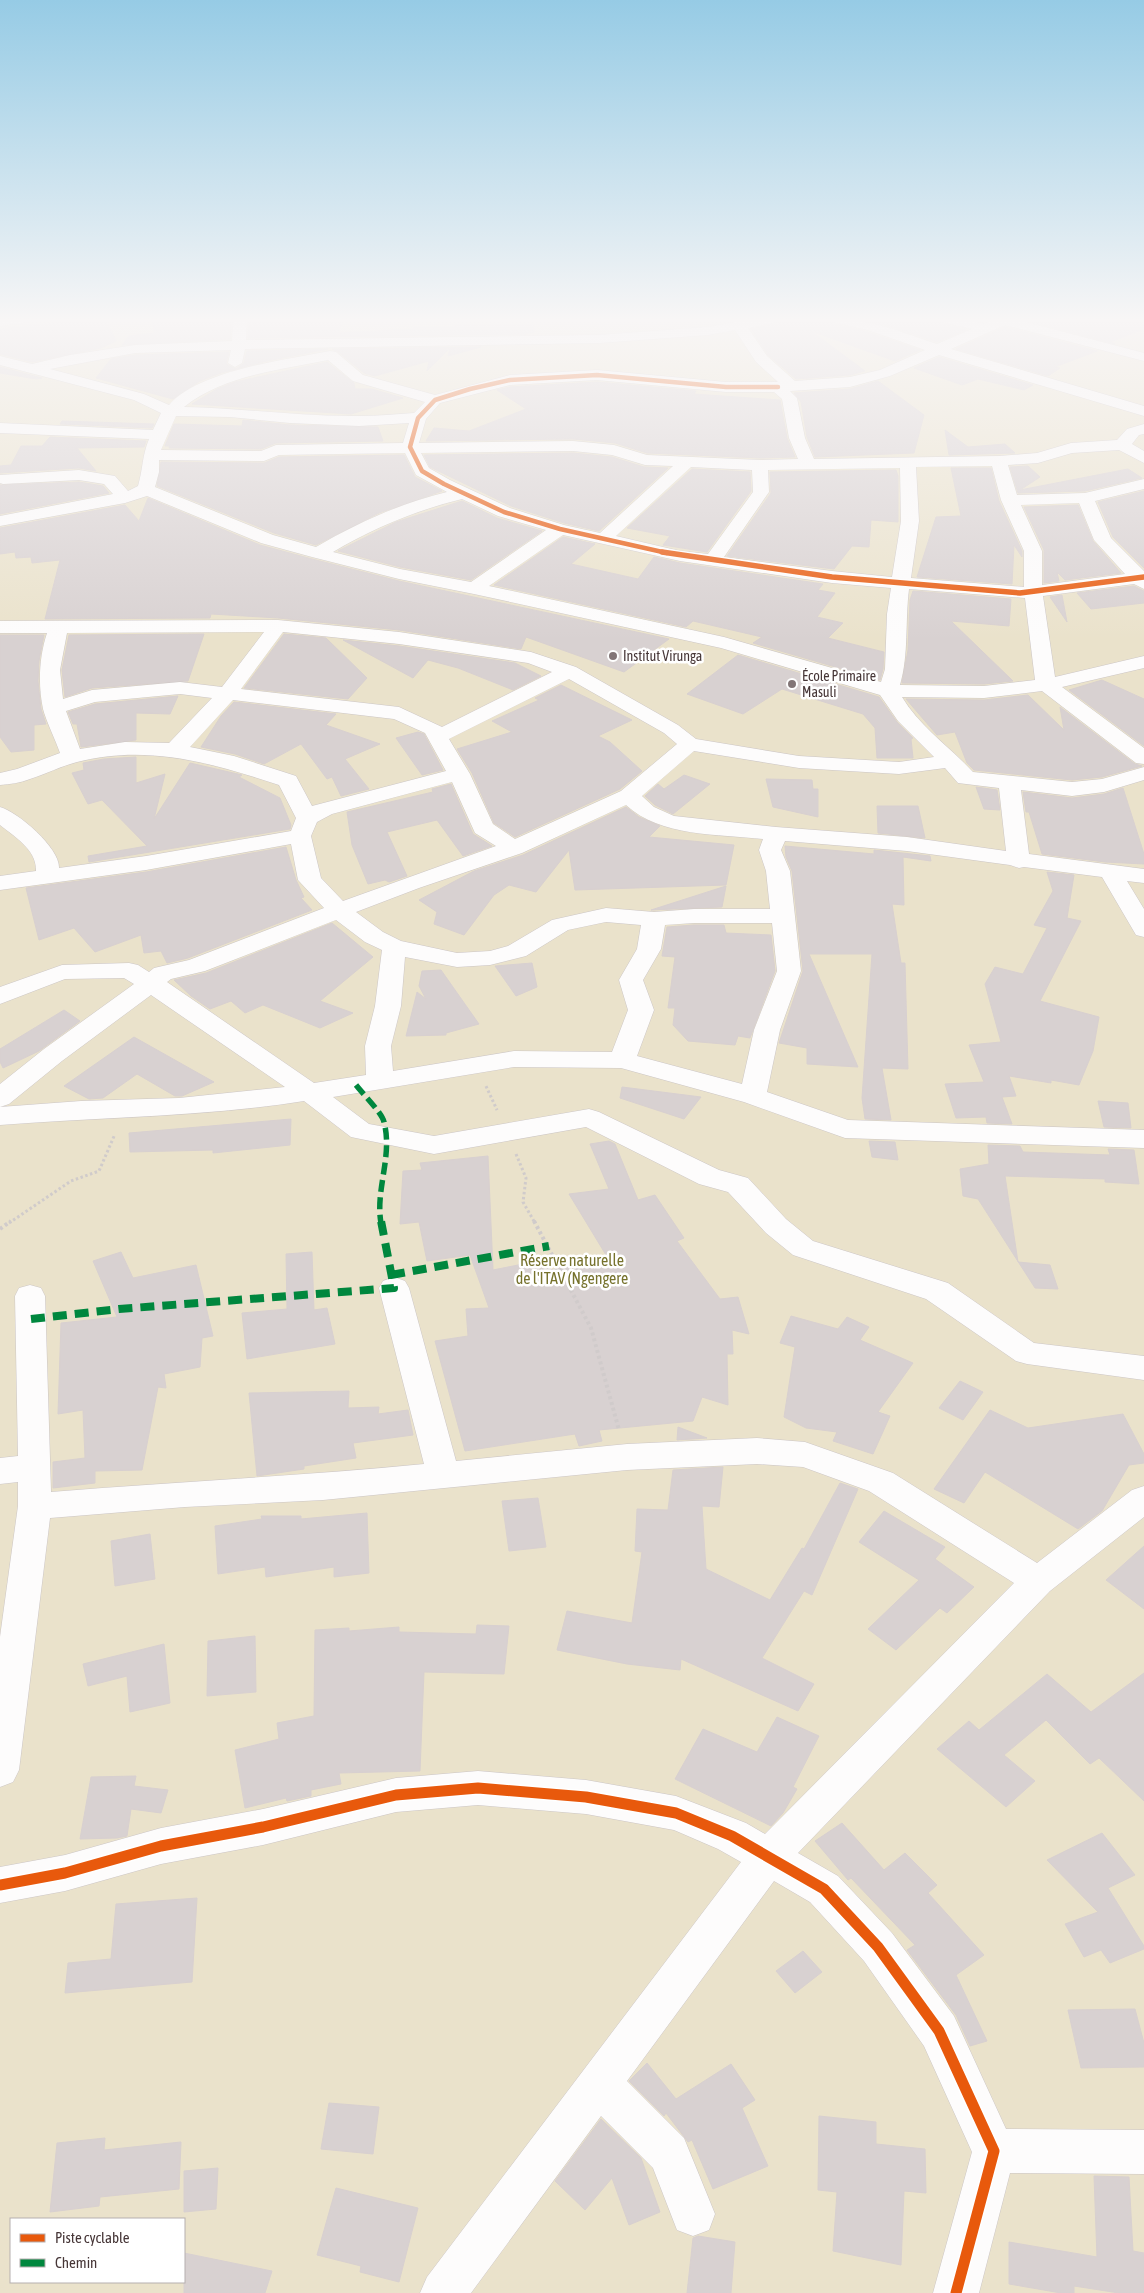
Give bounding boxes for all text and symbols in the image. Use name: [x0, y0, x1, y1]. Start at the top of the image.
place label: Institut Virunga: [623, 648, 702, 664]
marker: Institut Virunga: [607, 650, 619, 662]
place label: École Primaire Masuli: [802, 668, 876, 700]
marker: École Primaire Masuli: [786, 678, 798, 690]
park label: Réserve naturelle de l'ITAV (Ngengere: [516, 1251, 628, 1288]
legend: [10, 2218, 185, 2283]
text: Piste cyclable: [55, 2229, 130, 2246]
text: Chemin: [55, 2254, 97, 2271]

